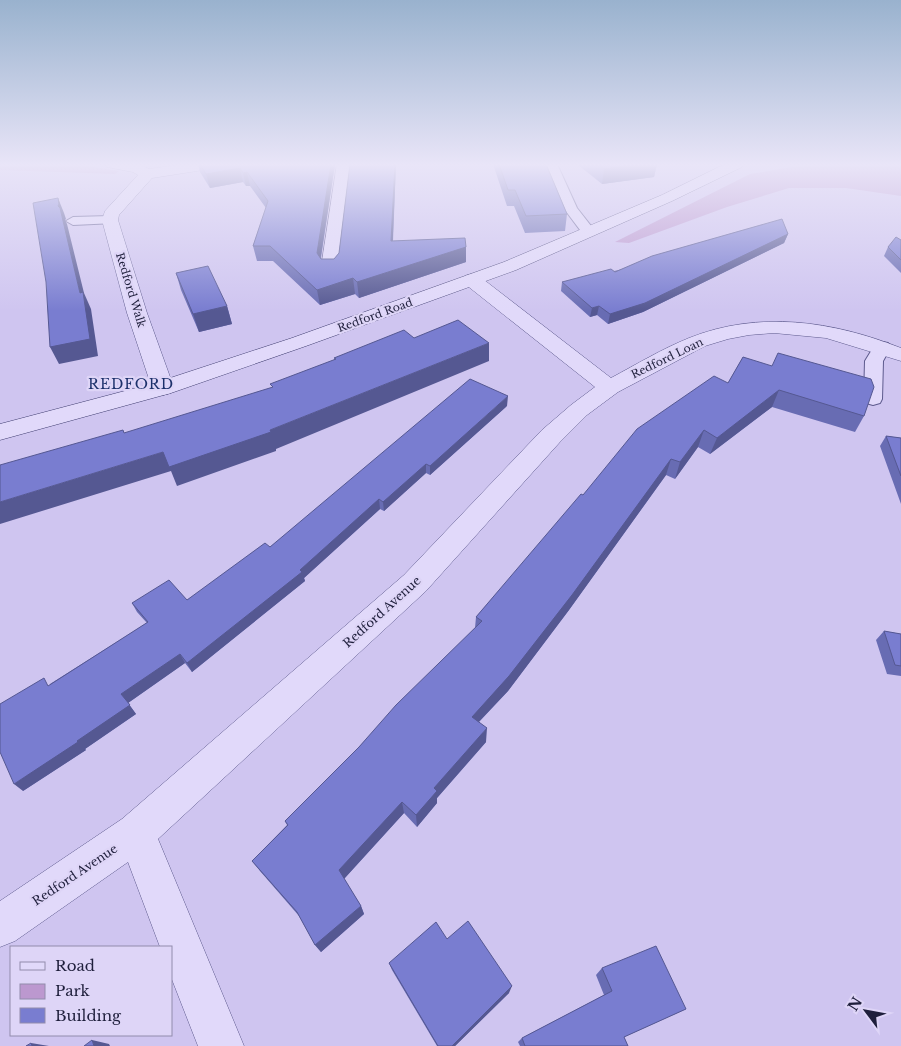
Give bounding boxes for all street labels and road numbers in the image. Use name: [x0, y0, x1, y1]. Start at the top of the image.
street label: Redford Walk: [113, 251, 149, 329]
street label: Redford Road: [336, 295, 415, 335]
street label: Redford Loan: [629, 334, 706, 381]
street label: Redford Avenue: [340, 573, 424, 650]
street label: Redford Avenue: [29, 841, 120, 909]

